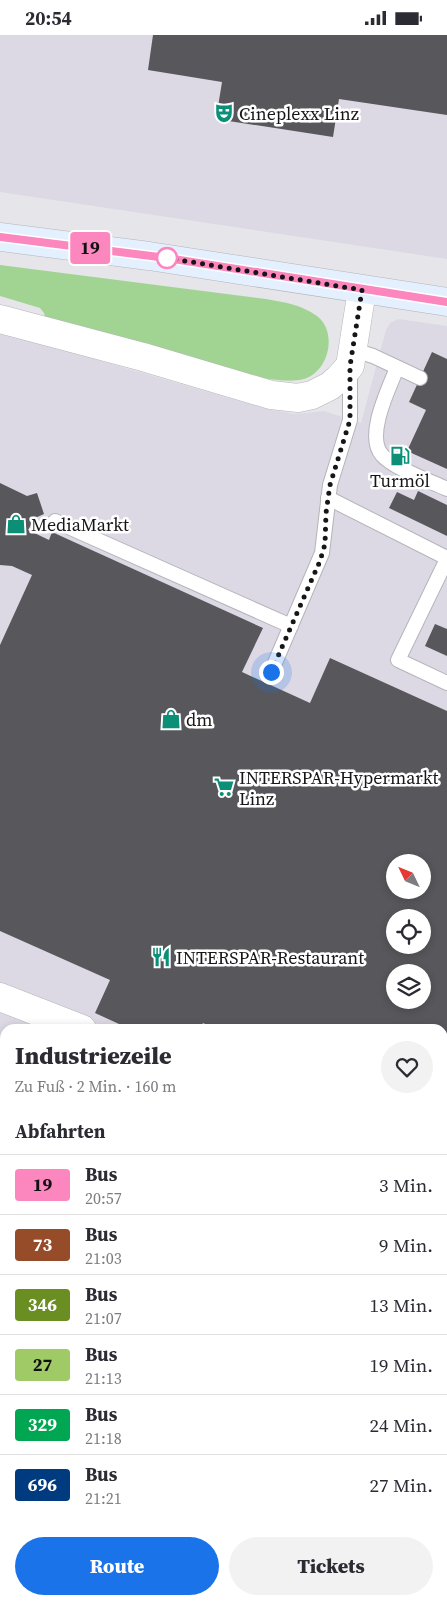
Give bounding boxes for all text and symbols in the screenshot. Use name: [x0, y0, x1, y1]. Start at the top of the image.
text: 20:54: [25, 5, 72, 31]
place label: Cineplexx Linz: [239, 101, 359, 126]
theatre icon: Cineplexx Linz: [213, 102, 235, 124]
line badge: 19: [68, 232, 112, 264]
text: 19: [80, 235, 100, 260]
unlabelled marker: [156, 247, 178, 269]
fuel station icon: Turmöl: [389, 445, 411, 467]
place label: Turmöl: [370, 468, 430, 493]
place label: MediaMarkt: [31, 512, 129, 537]
shop icon: MediaMarkt: [5, 513, 27, 535]
your location: [259, 660, 284, 685]
place label: dm: [186, 707, 212, 732]
shop icon: dm: [160, 708, 182, 730]
place label: INTERSPAR-Hypermarkt Linz: [239, 765, 438, 811]
supermarket icon: INTERSPAR-Hypermarkt Linz: [213, 776, 235, 798]
north arrow: [386, 854, 431, 899]
map controls: [386, 854, 431, 1009]
button: locate: [386, 909, 431, 954]
place label: INTERSPAR-Restaurant: [176, 945, 364, 970]
restaurant icon: INTERSPAR-Restaurant: [150, 946, 172, 968]
button: layers: [386, 964, 431, 1009]
text: Industriezeile: [15, 1039, 172, 1072]
button: heart: [381, 1041, 433, 1093]
text: Zu Fuß · 2 Min. · 160 m: [15, 1075, 177, 1097]
text: Abfahrten: [15, 1118, 105, 1144]
text: Bus: [85, 1161, 117, 1187]
text: 19: [33, 1172, 52, 1197]
text: 3 Min.: [379, 1172, 433, 1198]
text: 20:57: [85, 1187, 122, 1209]
text: Bus: [85, 1221, 117, 1247]
text: 73: [33, 1232, 52, 1257]
text: 9 Min.: [379, 1232, 433, 1258]
text: 21:03: [85, 1247, 122, 1269]
text: Bus: [85, 1281, 117, 1307]
text: 346: [28, 1292, 57, 1317]
text: 13 Min.: [370, 1292, 433, 1318]
text: 21:07: [85, 1307, 122, 1329]
text: Bus: [85, 1341, 117, 1367]
text: 27: [33, 1352, 52, 1377]
text: 19 Min.: [370, 1352, 433, 1378]
text: 21:13: [85, 1367, 122, 1389]
text: Bus: [85, 1401, 117, 1427]
text: 329: [28, 1412, 57, 1437]
text: 24 Min.: [370, 1412, 433, 1438]
text: 21:18: [85, 1427, 122, 1449]
text: Bus: [85, 1461, 117, 1487]
text: 696: [28, 1472, 57, 1497]
text: 27 Min.: [370, 1472, 433, 1498]
text: 21:21: [85, 1487, 122, 1509]
button: Route: [15, 1537, 219, 1595]
button: Tickets: [229, 1537, 433, 1595]

